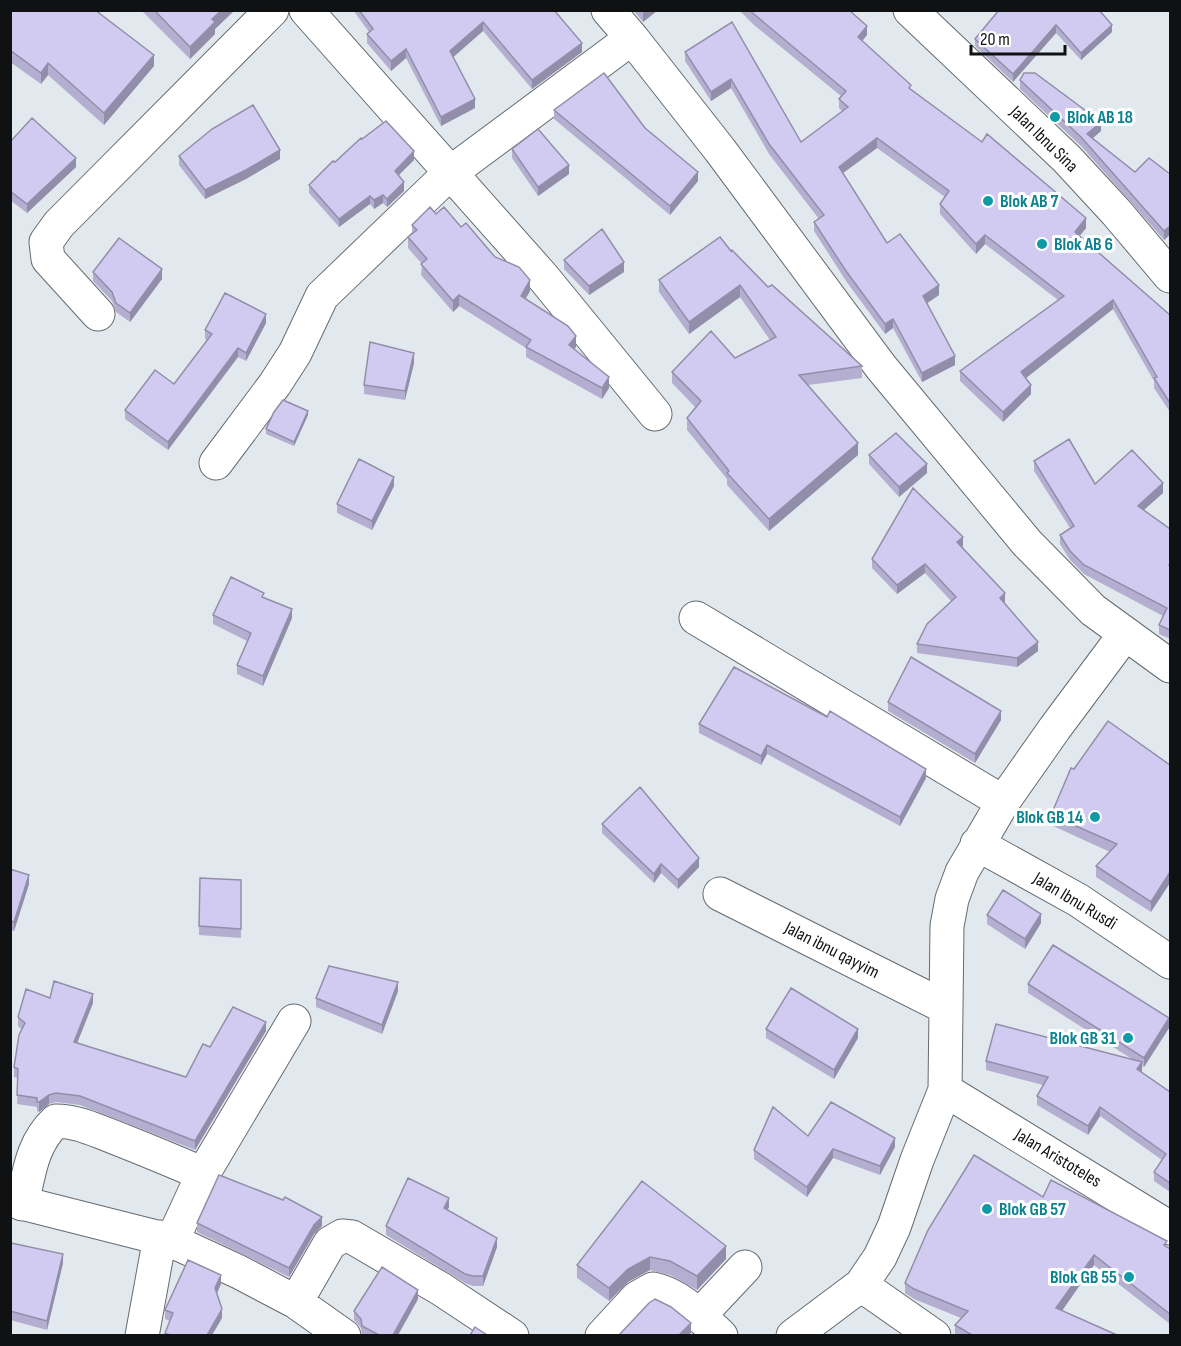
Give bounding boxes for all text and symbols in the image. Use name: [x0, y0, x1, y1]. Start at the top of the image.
scale bar: [971, 18, 1066, 56]
text: 20 m: [980, 29, 1010, 50]
street label: Jalan Ibnu Sina: [1005, 101, 1082, 177]
place label: Blok AB 18: [1067, 107, 1133, 128]
marker: Blok AB 18: [1048, 110, 1062, 124]
place label: Blok AB 7: [1000, 191, 1058, 212]
marker: Blok AB 7: [981, 194, 995, 208]
place label: Blok AB 6: [1054, 234, 1113, 255]
marker: Blok AB 6: [1035, 237, 1049, 251]
place label: Blok GB 14: [1016, 807, 1084, 828]
marker: Blok GB 14: [1088, 810, 1102, 824]
street label: Jalan Ibnu Rusdi: [1029, 867, 1121, 934]
street label: Jalan ibnu qayyim: [780, 917, 883, 983]
place label: Blok GB 31: [1050, 1028, 1116, 1049]
marker: Blok GB 31: [1121, 1031, 1135, 1045]
street label: Jalan Aristoteles: [1010, 1124, 1105, 1192]
place label: Blok GB 57: [999, 1199, 1066, 1220]
marker: Blok GB 57: [980, 1202, 994, 1216]
place label: Blok GB 55: [1050, 1267, 1117, 1288]
marker: Blok GB 55: [1122, 1270, 1136, 1284]

